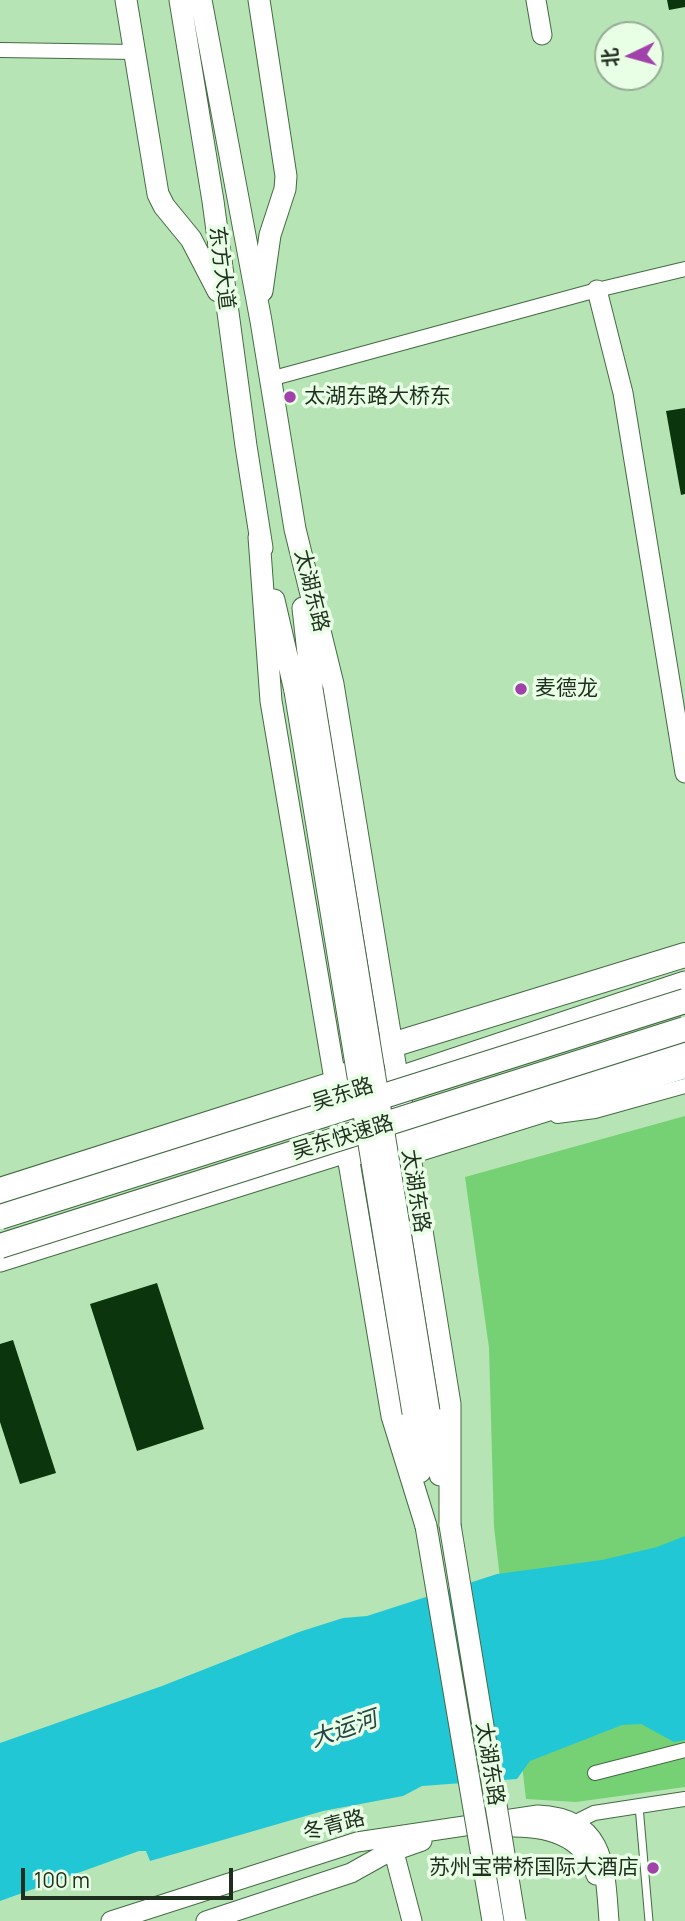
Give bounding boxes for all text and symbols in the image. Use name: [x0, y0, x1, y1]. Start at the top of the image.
north arrow: [594, 21, 664, 91]
text: 北: [596, 47, 624, 68]
street label: 东方大道: [203, 225, 239, 311]
place label: 太湖东路大桥东: [304, 384, 451, 410]
marker: 太湖东路大桥东: [282, 389, 298, 405]
street label: 太湖东路: [289, 547, 333, 635]
place label: 麦德龙: [535, 676, 598, 702]
marker: 麦德龙: [513, 681, 529, 697]
street label: 吴东路: [309, 1073, 377, 1117]
street label: 吴东快速路: [289, 1111, 397, 1165]
street label: 太湖东路: [396, 1148, 434, 1234]
water label: 大运河: [307, 1706, 381, 1754]
street label: 太湖东路: [470, 1721, 508, 1807]
street label: 冬青路: [300, 1806, 368, 1846]
scale bar: [24, 1854, 236, 1898]
place label: 苏州宝带桥国际大酒店: [429, 1855, 639, 1881]
marker: 苏州宝带桥国际大酒店: [645, 1860, 661, 1876]
text: 100 m: [34, 1866, 90, 1894]

